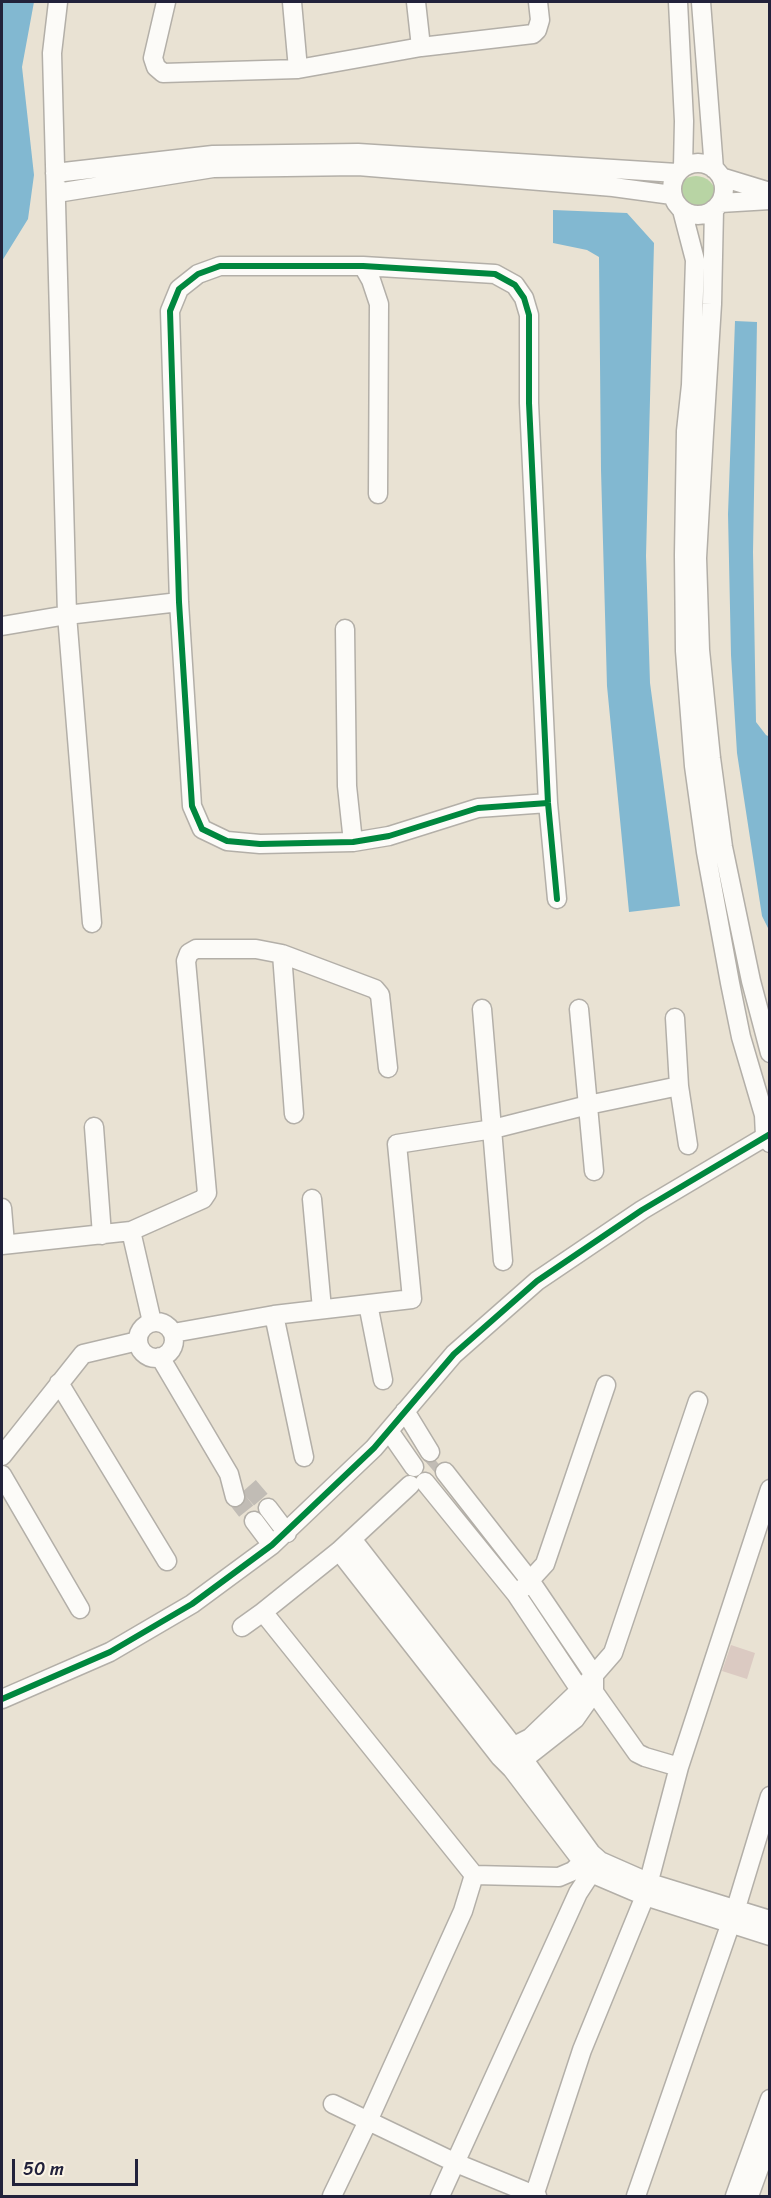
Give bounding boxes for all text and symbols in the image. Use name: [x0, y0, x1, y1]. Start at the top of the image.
scale bar: [15, 2147, 141, 2185]
text: 50 m: [23, 2153, 64, 2185]

